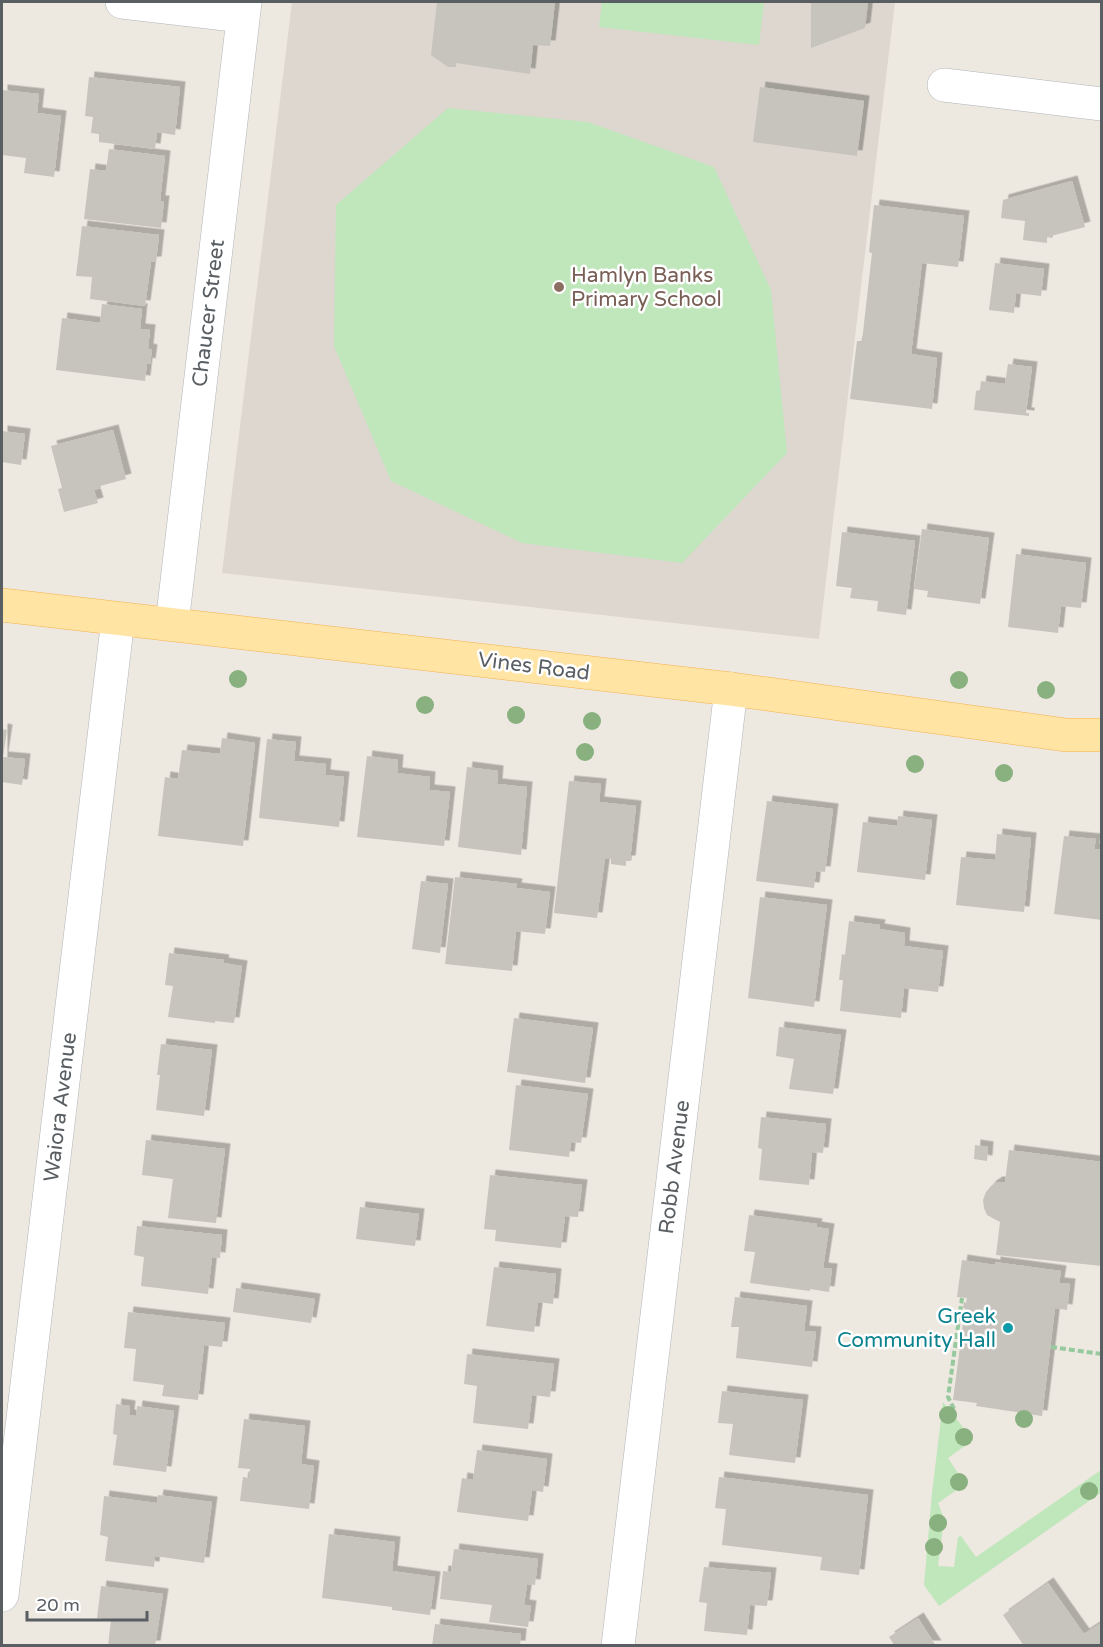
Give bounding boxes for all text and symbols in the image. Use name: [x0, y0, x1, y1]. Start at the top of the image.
street label: Chaucer Street: [187, 238, 230, 388]
place label: Hamlyn Banks Primary School: [571, 263, 722, 312]
marker: Hamlyn Banks Primary School: [552, 280, 566, 294]
street label: Vines Road: [477, 647, 591, 686]
street label: Waiora Avenue: [39, 1031, 82, 1183]
street label: Robb Avenue: [654, 1099, 695, 1236]
place label: Greek Community Hall: [837, 1304, 996, 1353]
marker: Greek Community Hall: [1001, 1321, 1015, 1335]
scale bar: [27, 1584, 147, 1622]
text: 20 m: [36, 1594, 80, 1616]

